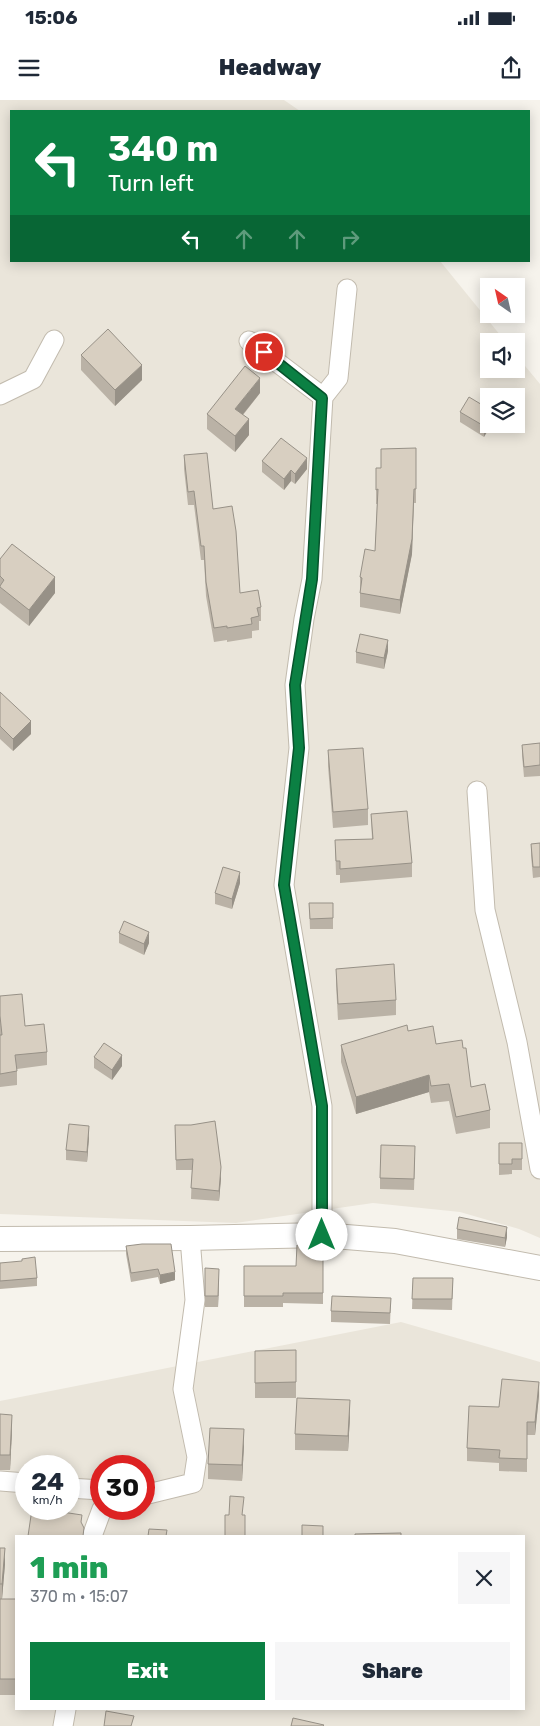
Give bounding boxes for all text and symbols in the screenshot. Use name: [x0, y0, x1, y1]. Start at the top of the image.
text: 15:06: [25, 6, 78, 29]
icon: menu: [15, 54, 43, 82]
text: Headway: [219, 54, 321, 81]
icon: share: [497, 54, 525, 82]
text: 340 m: [108, 128, 218, 170]
icon: left: [25, 130, 90, 195]
text: Turn left: [108, 170, 194, 197]
icon: left: [177, 225, 205, 253]
icon: ahead: [230, 225, 258, 253]
icon: ahead: [283, 225, 311, 253]
icon: right: [336, 225, 364, 253]
north arrow: [480, 278, 525, 322]
map controls: [480, 278, 525, 433]
pin: [243, 331, 285, 373]
button: sound: [480, 333, 525, 378]
icon: arrive: [250, 338, 278, 366]
button: layers: [480, 388, 525, 433]
position arrow: [295, 1208, 347, 1260]
speed limit sign: 30: [90, 1455, 155, 1520]
text: 24: [31, 1467, 64, 1496]
text: km/h: [33, 1493, 62, 1507]
text: 1 min: [30, 1550, 108, 1586]
button: close: [458, 1552, 510, 1604]
text: 370 m · 15:07: [30, 1587, 128, 1606]
button: Exit: [30, 1642, 265, 1700]
button: Share: [275, 1642, 510, 1700]

